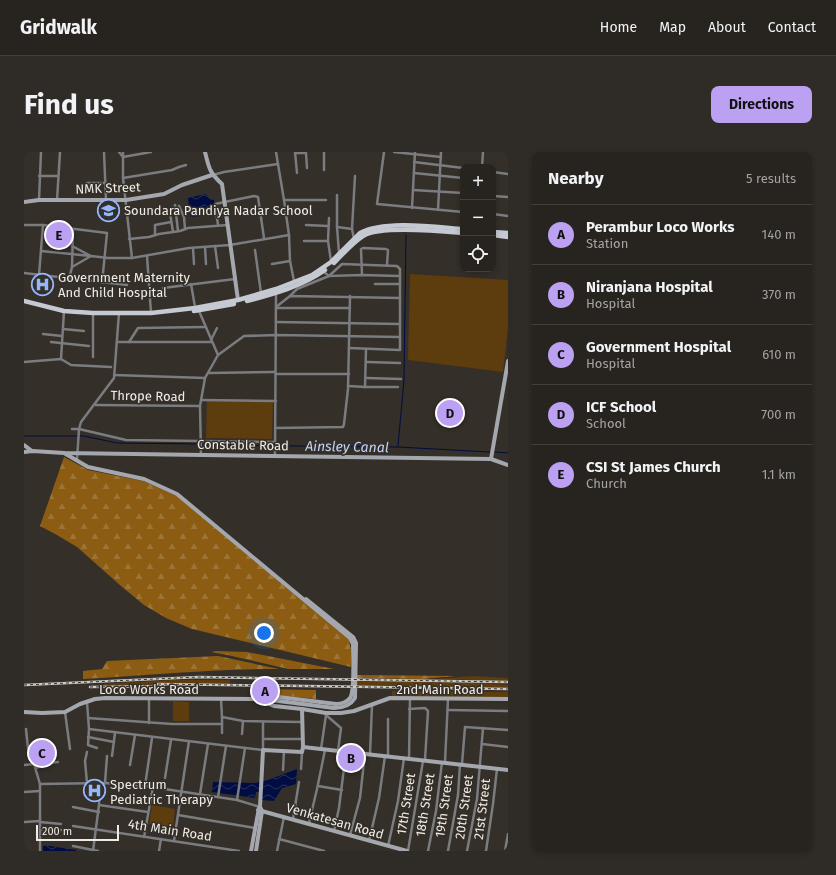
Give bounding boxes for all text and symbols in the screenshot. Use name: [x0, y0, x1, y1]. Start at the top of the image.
text: Gridwalk: [20, 16, 97, 39]
text: Home: [600, 19, 637, 36]
text: Map: [659, 19, 686, 36]
text: About: [708, 19, 746, 36]
text: Contact: [768, 19, 816, 36]
button: Directions: [711, 86, 812, 123]
text: Find us: [24, 88, 114, 121]
map controls: [460, 164, 496, 272]
button: +: [460, 164, 496, 200]
text: Nearby: [548, 168, 603, 189]
text: 5 results: [746, 171, 796, 186]
street label: NMK Street: [75, 179, 141, 197]
school or university icon: Soundara Pandiya Nadar School: [95, 197, 121, 223]
button: −: [460, 200, 496, 236]
place label: Soundara Pandiya Nadar School: [124, 203, 313, 218]
text: Perambur Loco Works: [586, 218, 734, 236]
pin: E: [46, 220, 72, 250]
text: A: [557, 227, 565, 242]
text: 140 m: [762, 227, 796, 242]
button: locate: [460, 236, 496, 272]
text: Station: [586, 236, 628, 251]
place label: Government Maternity And Child Hospital: [58, 270, 190, 300]
hospital icon: Government Maternity And Child Hospital: [29, 271, 55, 297]
text: Niranjana Hospital: [586, 278, 713, 296]
text: B: [557, 287, 565, 302]
text: 370 m: [762, 287, 796, 302]
text: Hospital: [586, 296, 635, 311]
text: Government Hospital: [586, 338, 731, 356]
text: C: [557, 347, 565, 362]
text: 610 m: [762, 347, 796, 362]
text: Hospital: [586, 356, 635, 371]
street label: Thrope Road: [110, 388, 186, 404]
pin: D: [437, 398, 463, 428]
text: ICF School: [586, 398, 656, 416]
text: D: [557, 407, 565, 422]
text: 700 m: [761, 407, 796, 422]
text: School: [586, 416, 626, 431]
street label: Constable Road: [197, 437, 289, 453]
water label: Ainsley Canal: [304, 438, 389, 456]
text: CSI St James Church: [586, 458, 721, 476]
text: E: [558, 467, 564, 482]
text: 1.1 km: [762, 467, 796, 482]
text: Church: [586, 476, 627, 491]
your location: [254, 623, 274, 643]
pin: A: [252, 676, 278, 706]
street label: Loco Works Road: [99, 682, 199, 697]
street label: 2nd Main Road: [396, 682, 484, 697]
pin: C: [29, 738, 55, 768]
pin: B: [338, 743, 364, 773]
street label: 17th Street: [394, 772, 418, 836]
street label: 18th Street: [413, 772, 437, 838]
street label: 19th Street: [432, 773, 456, 838]
street label: 20th Street: [452, 774, 476, 840]
place label: Spectrum Pediatric Therapy: [110, 777, 214, 807]
street label: 21st Street: [471, 777, 493, 840]
hospital icon: Spectrum Pediatric Therapy: [81, 778, 107, 804]
street label: Venkatesan Road: [284, 800, 386, 842]
street label: 4th Main Road: [127, 816, 213, 844]
scale bar: [36, 823, 119, 842]
text: 200 m: [42, 825, 72, 838]

